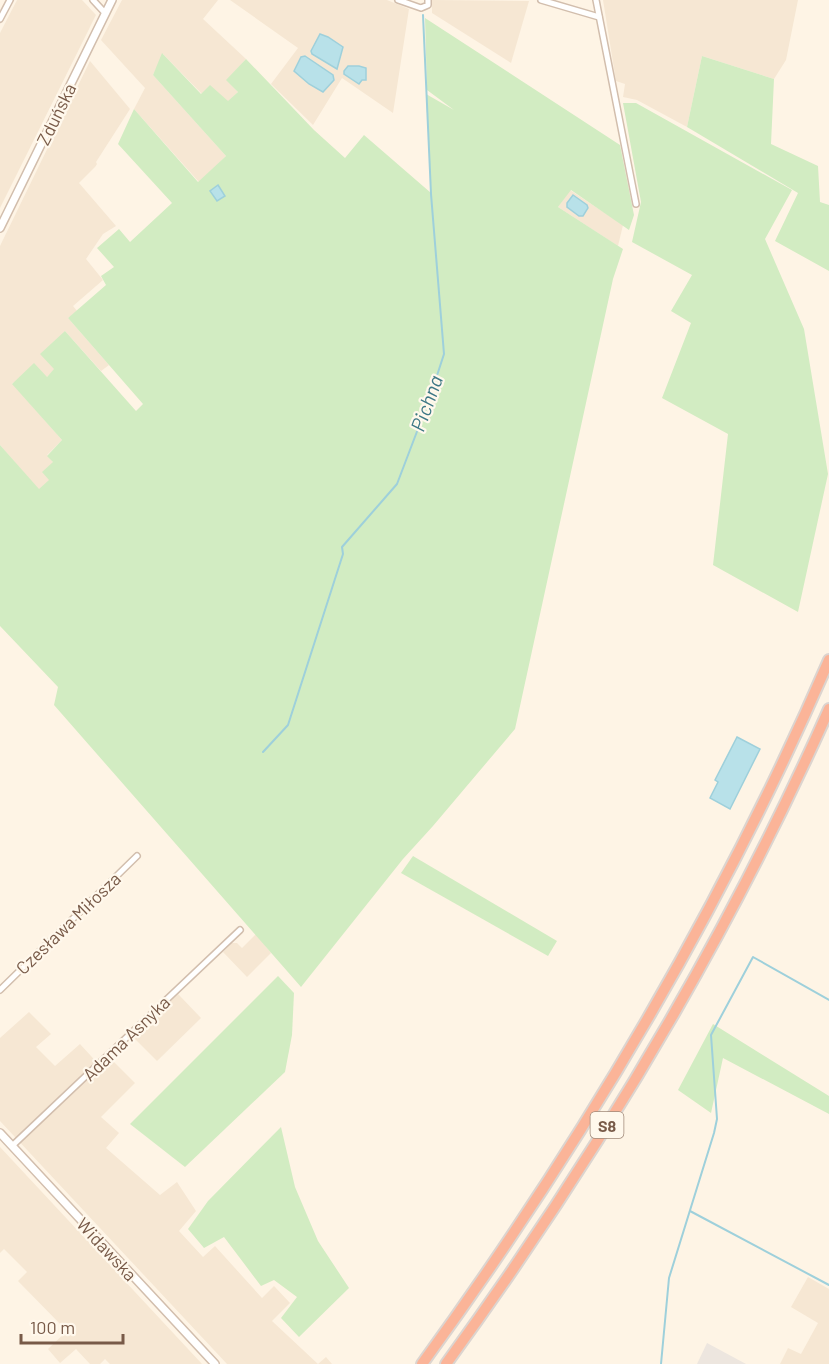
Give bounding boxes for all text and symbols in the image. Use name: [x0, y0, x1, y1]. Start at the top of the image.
street label: Zduńska: [32, 80, 80, 148]
water label: Pichna: [405, 372, 447, 434]
street label: Czesława Miłosza: [11, 867, 125, 979]
street label: Adama Asnyka: [78, 991, 174, 1085]
road number: S8: [590, 1112, 624, 1138]
street label: Widawska: [72, 1213, 142, 1285]
scale bar: [21, 1307, 123, 1345]
text: 100 m: [30, 1316, 75, 1338]

